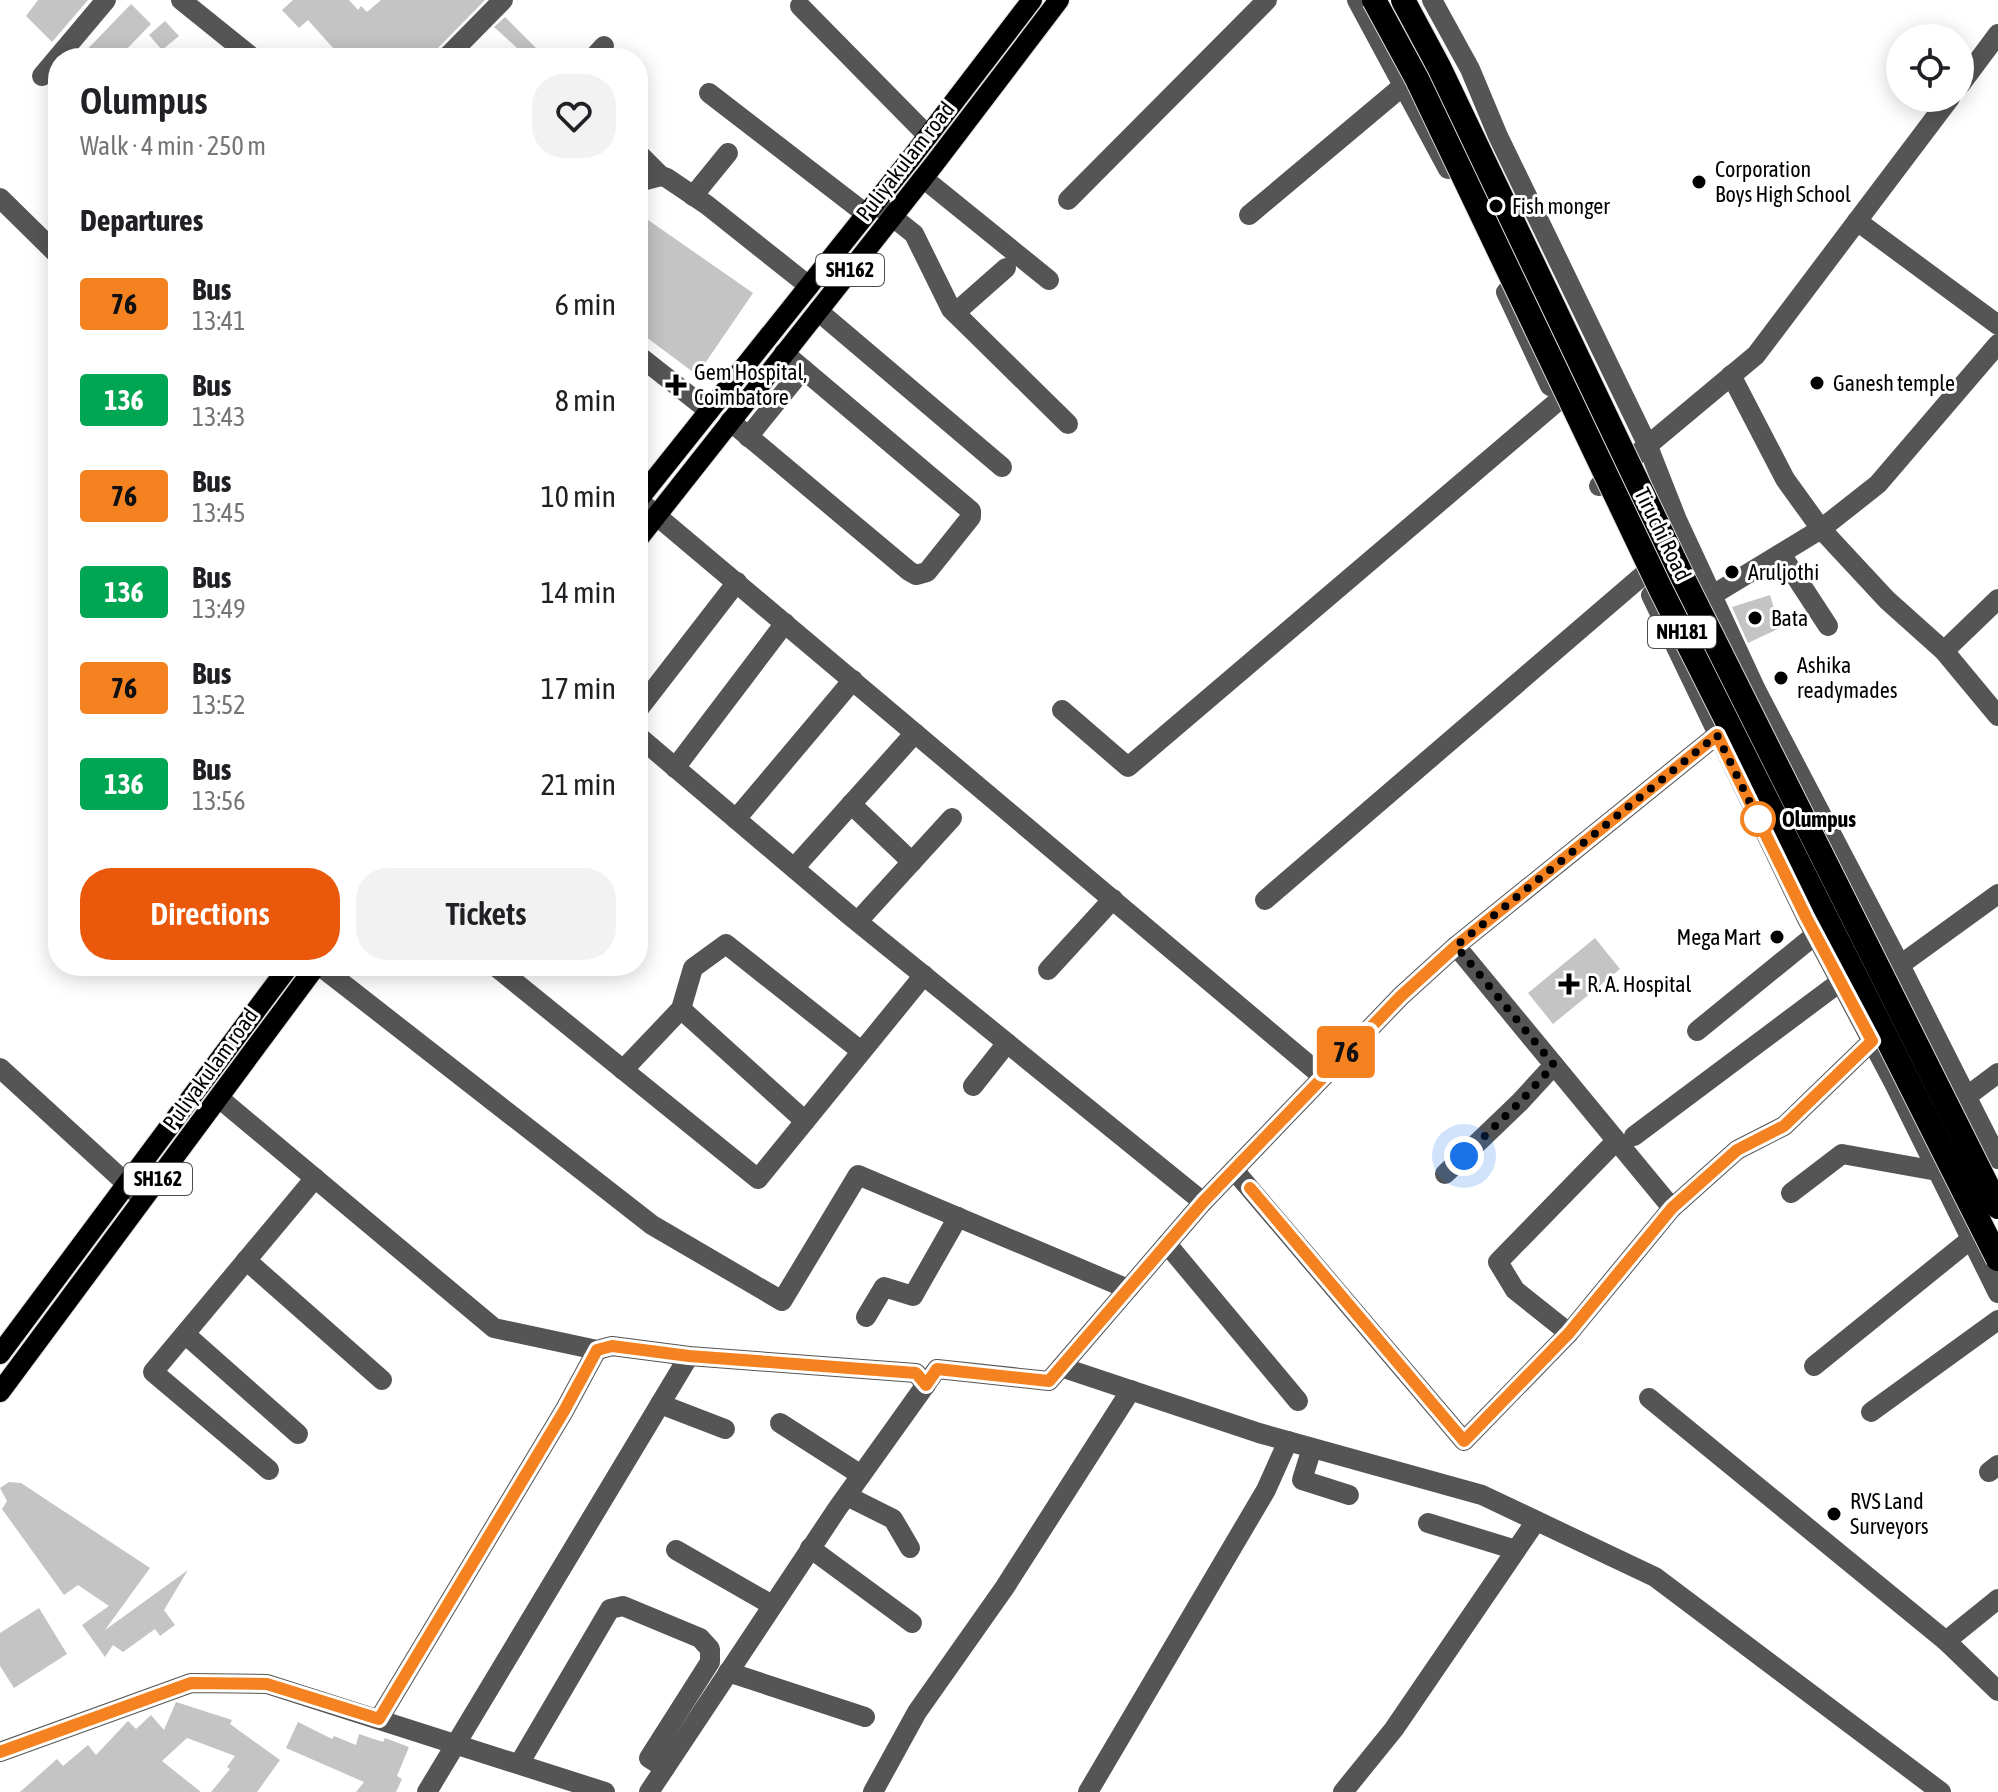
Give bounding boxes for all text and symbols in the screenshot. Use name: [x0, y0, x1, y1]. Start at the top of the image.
map controls: [1886, 24, 1974, 112]
button: locate: [1886, 24, 1974, 112]
button: heart: [532, 74, 616, 158]
text: Olumpus: [80, 79, 208, 122]
street label: Puliyakulam road: [850, 96, 960, 226]
text: Walk · 4 min · 250 m: [80, 131, 266, 161]
place label: Corporation Boys High School: [1715, 156, 1851, 207]
marker: Corporation Boys High School: [1690, 173, 1708, 191]
place label: Fish monger: [1512, 193, 1610, 219]
marker: Fish monger: [1487, 197, 1505, 215]
text: Departures: [80, 203, 203, 237]
road number: SH162: [816, 254, 884, 286]
text: Bus: [192, 272, 231, 306]
text: 6 min: [555, 287, 616, 321]
text: 76: [111, 288, 137, 320]
text: 13:41: [192, 306, 246, 336]
place label: Gem Hospital, Coimbatore: [694, 359, 807, 410]
text: Bus: [192, 368, 231, 402]
place label: Ganesh temple: [1833, 370, 1955, 396]
marker: Gem Hospital, Coimbatore: [665, 374, 687, 396]
marker: Ganesh temple: [1808, 374, 1826, 392]
text: 8 min: [555, 383, 616, 417]
text: 136: [104, 384, 144, 416]
text: 13:43: [192, 402, 246, 432]
text: Bus: [192, 464, 231, 498]
text: 10 min: [541, 479, 616, 513]
text: 76: [111, 480, 137, 512]
street label: Tiruchi Road: [1629, 483, 1697, 585]
text: 13:45: [192, 498, 246, 528]
place label: Aruljothi: [1748, 559, 1819, 585]
text: Bus: [192, 560, 231, 594]
marker: Aruljothi: [1723, 563, 1741, 581]
text: 14 min: [541, 575, 616, 609]
text: 136: [104, 576, 144, 608]
text: 13:49: [192, 594, 246, 624]
place label: Bata: [1771, 605, 1808, 631]
marker: Bata: [1746, 609, 1764, 627]
road number: NH181: [1648, 616, 1716, 648]
place label: Ashika readymades: [1797, 652, 1898, 703]
text: Bus: [192, 656, 231, 690]
marker: Ashika readymades: [1772, 669, 1790, 687]
text: 17 min: [541, 671, 616, 705]
text: 76: [111, 672, 137, 704]
text: 13:52: [192, 690, 246, 720]
text: Bus: [192, 752, 231, 786]
text: 21 min: [541, 767, 616, 801]
text: 136: [104, 768, 144, 800]
text: 13:56: [192, 786, 246, 816]
marker: Olumpus: [1741, 802, 1775, 836]
place label: Olumpus: [1782, 806, 1856, 832]
button: Directions: [80, 868, 340, 960]
button: Tickets: [356, 868, 616, 960]
place label: Mega Mart: [1676, 924, 1761, 950]
marker: Mega Mart: [1768, 928, 1786, 946]
place label: R. A. Hospital: [1587, 971, 1692, 997]
marker: R. A. Hospital: [1558, 973, 1580, 995]
street label: Puliyakulam road: [157, 1003, 263, 1135]
line badge: 76: [1310, 1026, 1382, 1078]
text: 76: [1333, 1036, 1359, 1068]
your location: [1444, 1136, 1484, 1176]
road number: SH162: [124, 1163, 192, 1195]
place label: RVS Land Surveyors: [1850, 1488, 1929, 1539]
marker: RVS Land Surveyors: [1825, 1505, 1843, 1523]

